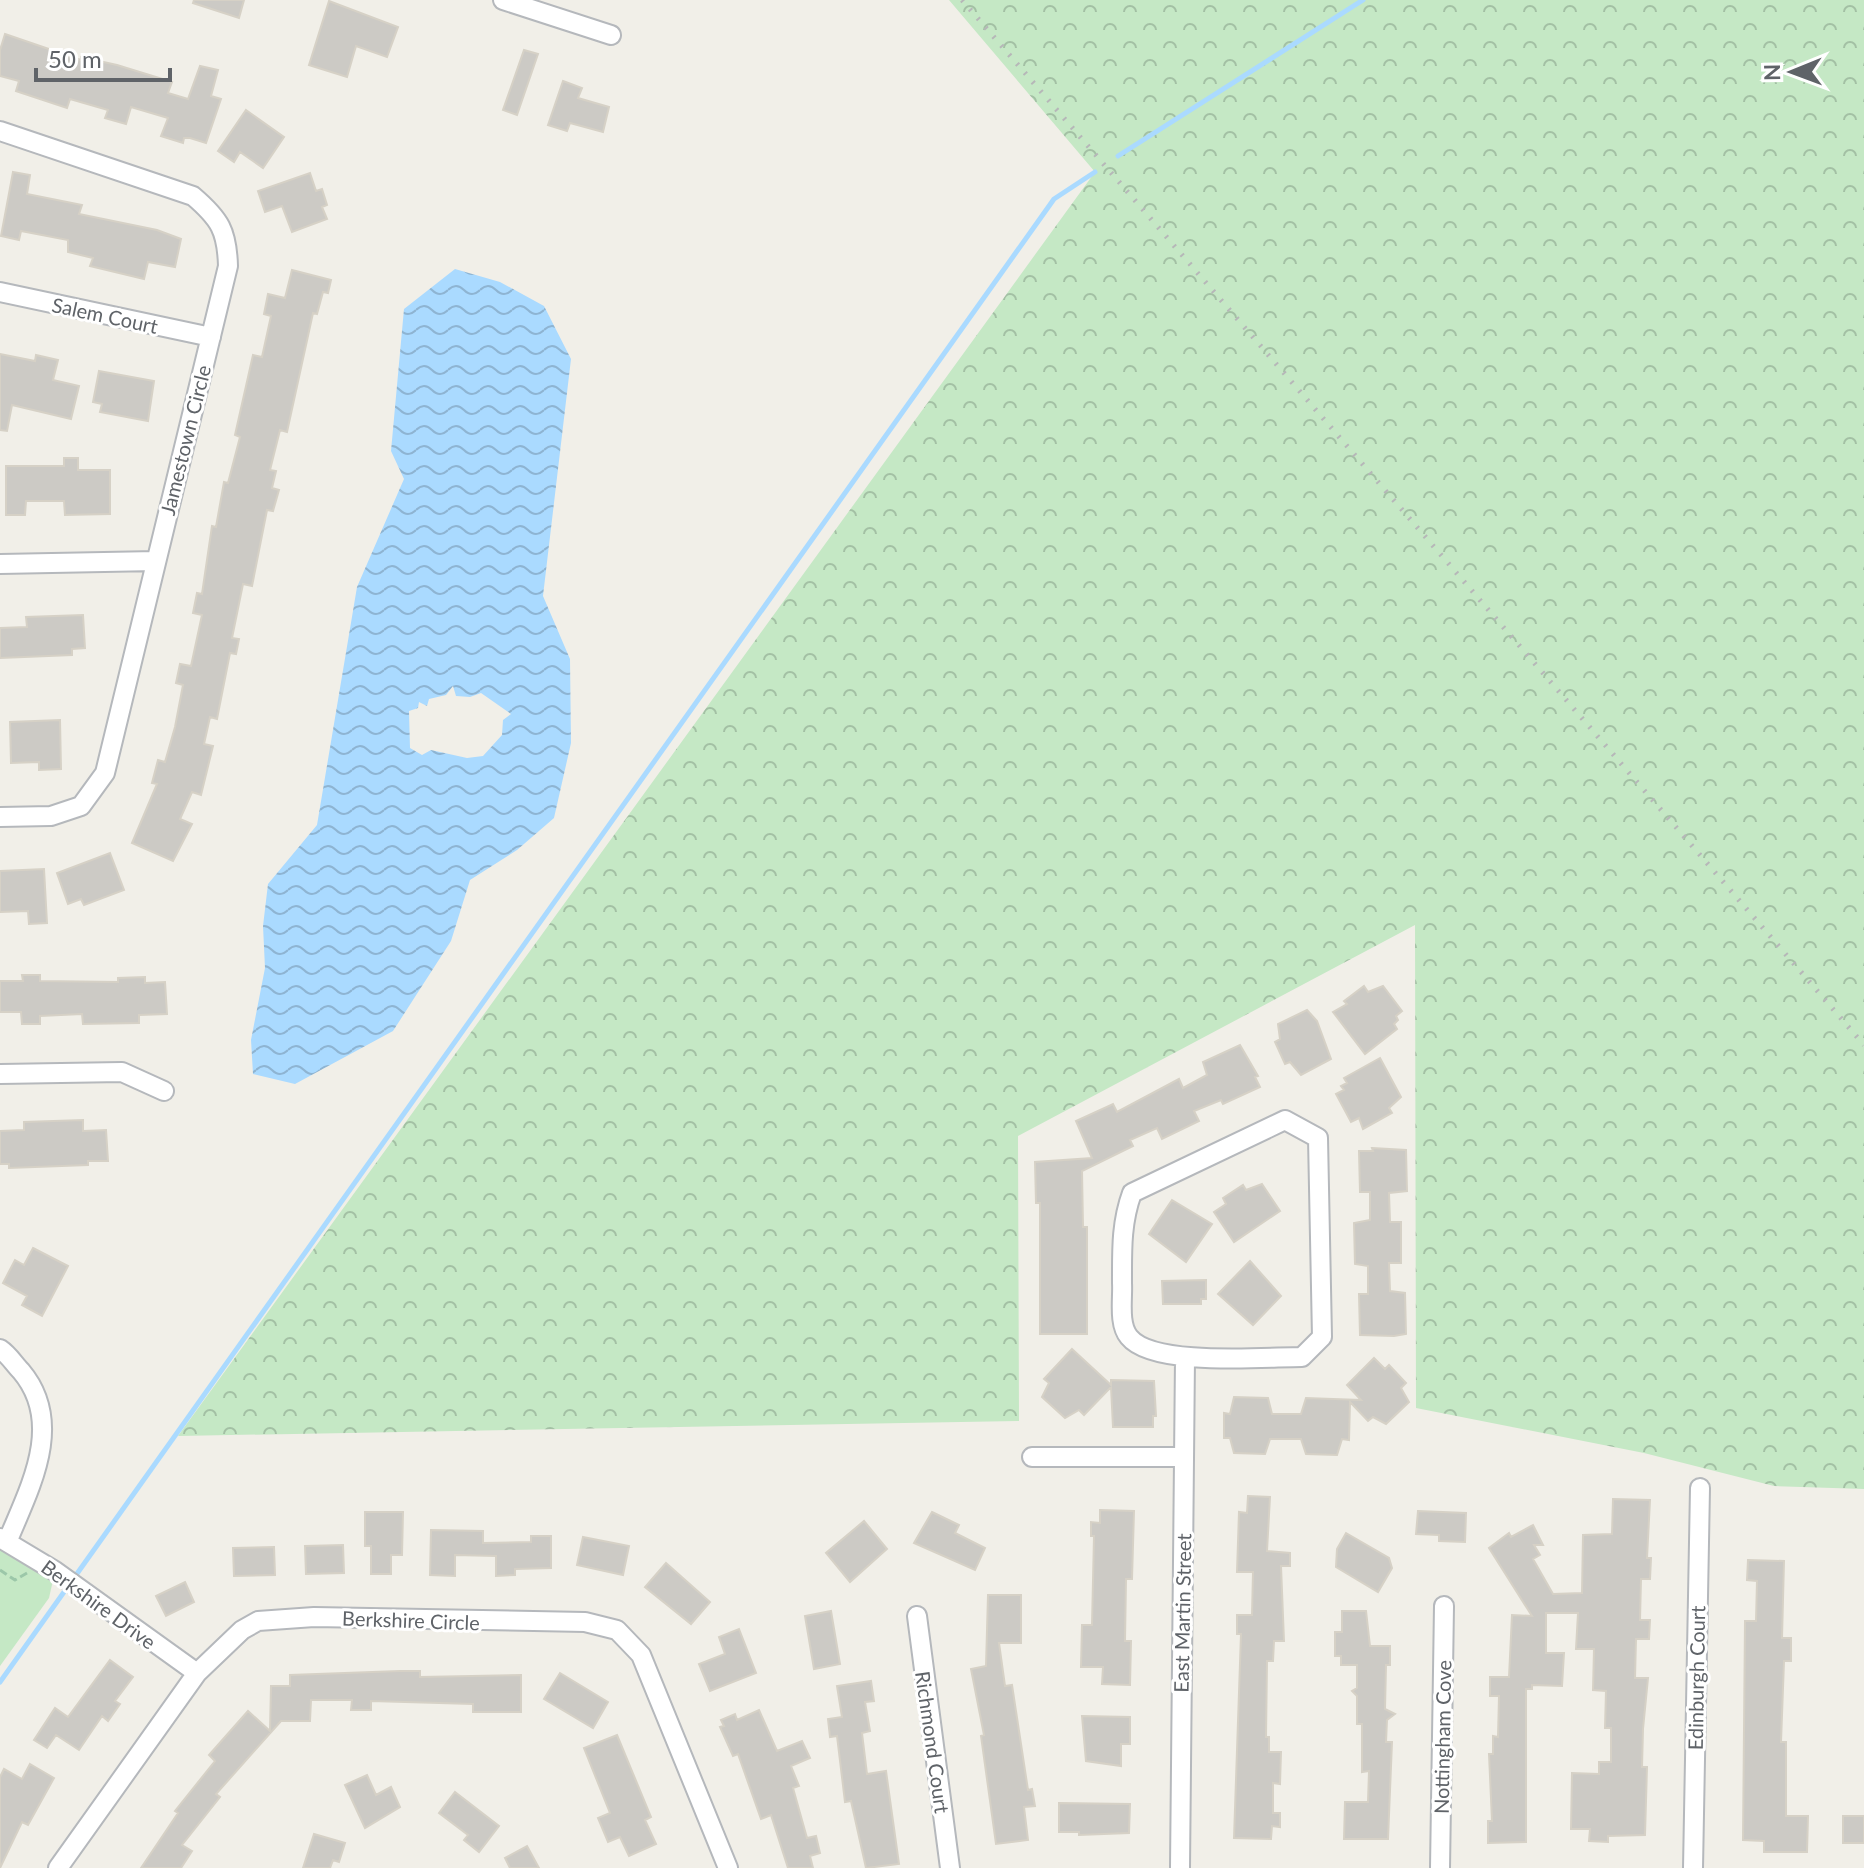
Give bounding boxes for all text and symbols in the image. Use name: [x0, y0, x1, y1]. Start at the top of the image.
scale bar: [36, 32, 170, 82]
north arrow: [1752, 32, 1832, 112]
text: 50 m: [48, 44, 102, 73]
text: N: [1758, 64, 1785, 81]
street label: Salem Court: [50, 292, 160, 338]
street label: Jamestown Circle: [155, 362, 215, 518]
street label: East Martin Street: [1169, 1533, 1195, 1693]
street label: Berkshire Drive: [37, 1554, 161, 1654]
street label: Berkshire Circle: [342, 1606, 480, 1634]
street label: Edinburgh Court: [1683, 1606, 1709, 1750]
street label: Nottingham Cove: [1429, 1660, 1455, 1814]
street label: Richmond Court: [911, 1669, 955, 1815]

